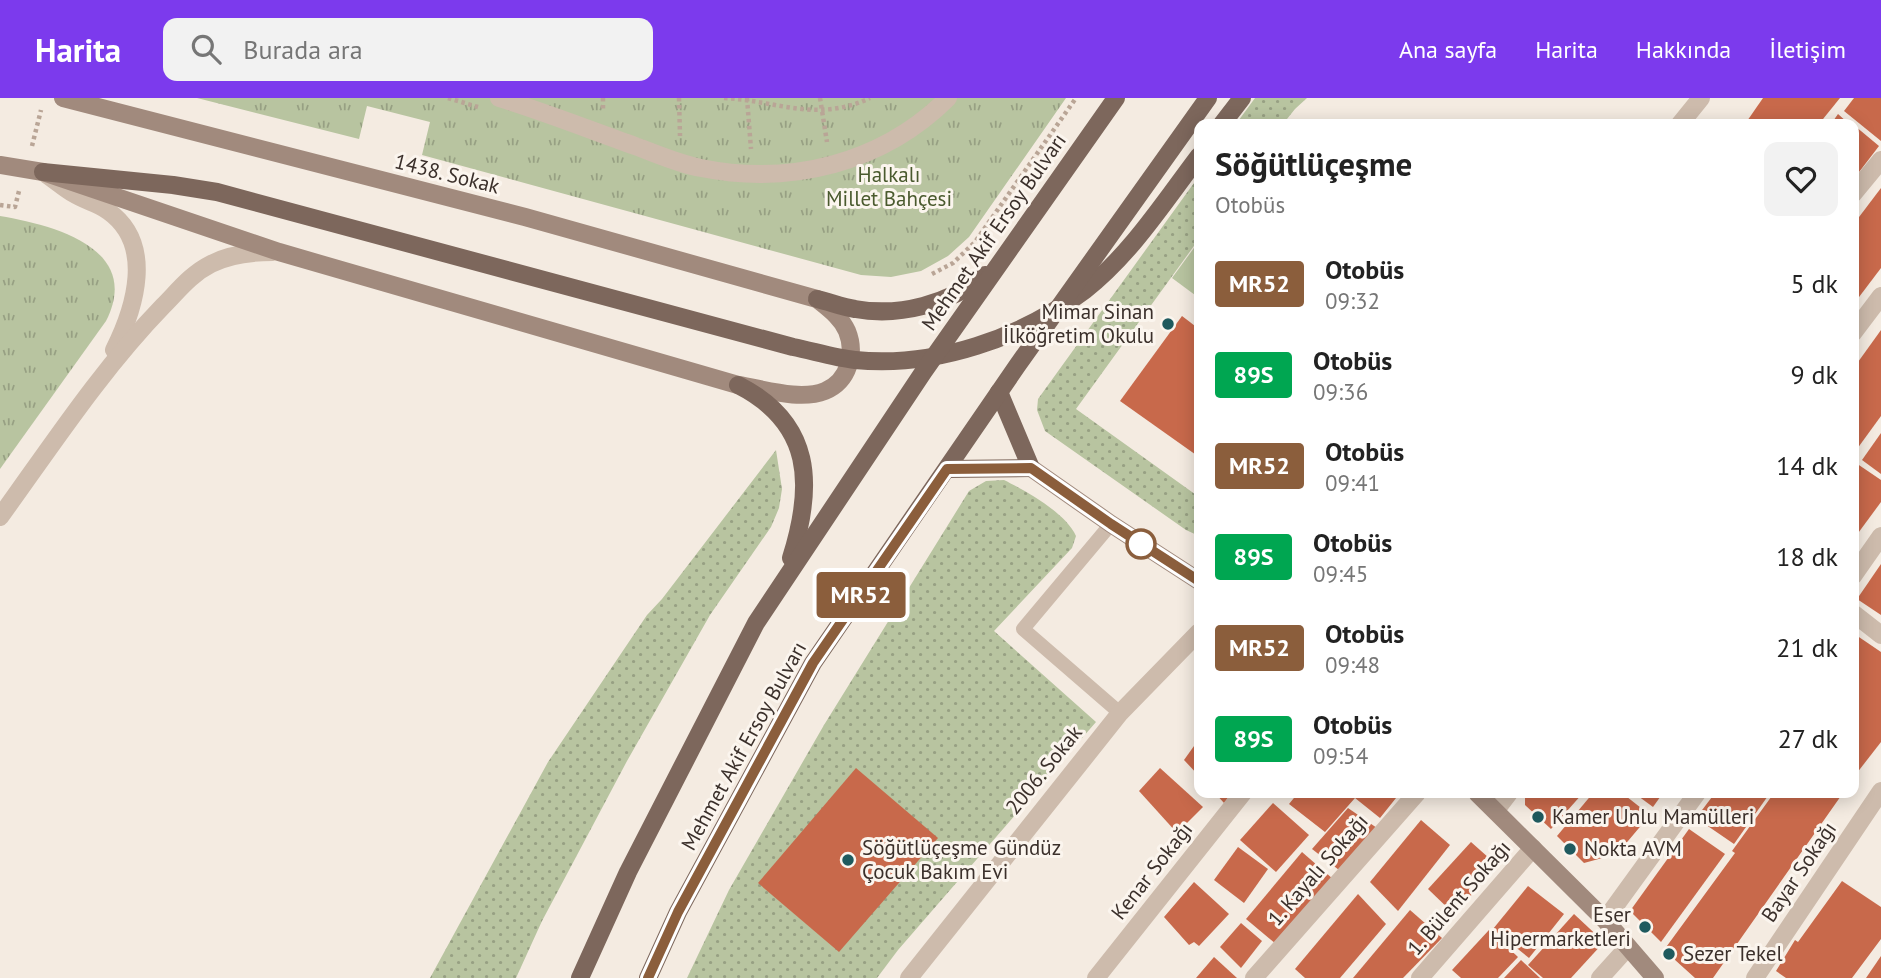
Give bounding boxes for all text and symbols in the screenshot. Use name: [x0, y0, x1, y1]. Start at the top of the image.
search box: [163, 18, 653, 81]
text: Harita: [35, 28, 121, 71]
icon: search: [187, 30, 225, 68]
text: Burada ara: [243, 33, 363, 66]
text: Ana sayfa: [1399, 34, 1497, 65]
text: Harita: [1535, 34, 1598, 65]
text: Hakkında: [1636, 34, 1731, 65]
text: İletişim: [1769, 34, 1846, 65]
street label: Mehmet Akif Ersoy Bulvarı: [915, 128, 1072, 336]
text: Söğütlüçeşme: [1215, 142, 1412, 185]
button: heart: [1764, 142, 1838, 216]
street label: 1438. Sokak: [392, 147, 502, 200]
park label: Halkalı Millet Bahçesi: [826, 161, 952, 212]
text: Otobüs: [1215, 190, 1285, 219]
text: Otobüs: [1325, 253, 1404, 286]
text: 5 dk: [1790, 267, 1838, 300]
text: MR52: [1229, 268, 1290, 299]
text: 09:32: [1325, 286, 1380, 315]
place label: Mimar Sinan İlköğretim Okulu: [1003, 298, 1154, 349]
marker: Mimar Sinan İlköğretim Okulu: [1160, 316, 1176, 332]
text: Otobüs: [1313, 344, 1392, 377]
text: 9 dk: [1790, 358, 1838, 391]
text: 89S: [1234, 359, 1273, 390]
text: 09:36: [1313, 377, 1368, 406]
text: Otobüs: [1325, 435, 1404, 468]
text: 14 dk: [1776, 449, 1838, 482]
text: MR52: [1229, 450, 1290, 481]
text: 09:41: [1325, 468, 1380, 497]
text: Otobüs: [1313, 526, 1392, 559]
unlabelled marker: [1126, 529, 1156, 559]
text: 18 dk: [1776, 540, 1838, 573]
text: 89S: [1234, 541, 1273, 572]
text: 09:45: [1313, 559, 1368, 588]
line badge: MR52: [812, 572, 910, 618]
text: MR52: [831, 579, 891, 610]
text: Otobüs: [1325, 617, 1404, 650]
text: 21 dk: [1776, 631, 1838, 664]
text: MR52: [1229, 632, 1290, 663]
street label: Mehmet Akif Ersoy Bulvarı: [675, 637, 812, 855]
text: 09:48: [1325, 650, 1380, 679]
text: Otobüs: [1313, 708, 1392, 741]
street label: 2006. Sokak: [999, 720, 1088, 820]
text: 27 dk: [1778, 722, 1838, 755]
text: 89S: [1234, 723, 1273, 754]
text: 09:54: [1313, 741, 1368, 770]
place label: Kamer Unlu Mamülleri: [1552, 803, 1754, 830]
street label: 1. Kayalı Sokağı: [1262, 808, 1374, 931]
marker: Kamer Unlu Mamülleri: [1530, 809, 1546, 825]
street label: Kenar Sokağı: [1105, 816, 1198, 925]
street label: Bayar Sokağı: [1755, 816, 1842, 927]
place label: Söğütlüçeşme Gündüz Çocuk Bakım Evi: [862, 834, 1061, 885]
street label: 1. Bülent Sokağı: [1401, 834, 1516, 961]
place label: Nokta AVM: [1584, 835, 1682, 862]
marker: Nokta AVM: [1562, 841, 1578, 857]
marker: Söğütlüçeşme Gündüz Çocuk Bakım Evi: [840, 852, 856, 868]
place label: Eser Hipermarketleri: [1490, 901, 1631, 952]
marker: Eser Hipermarketleri: [1637, 919, 1653, 935]
place label: Sezer Tekel: [1683, 940, 1783, 967]
marker: Sezer Tekel: [1661, 946, 1677, 962]

